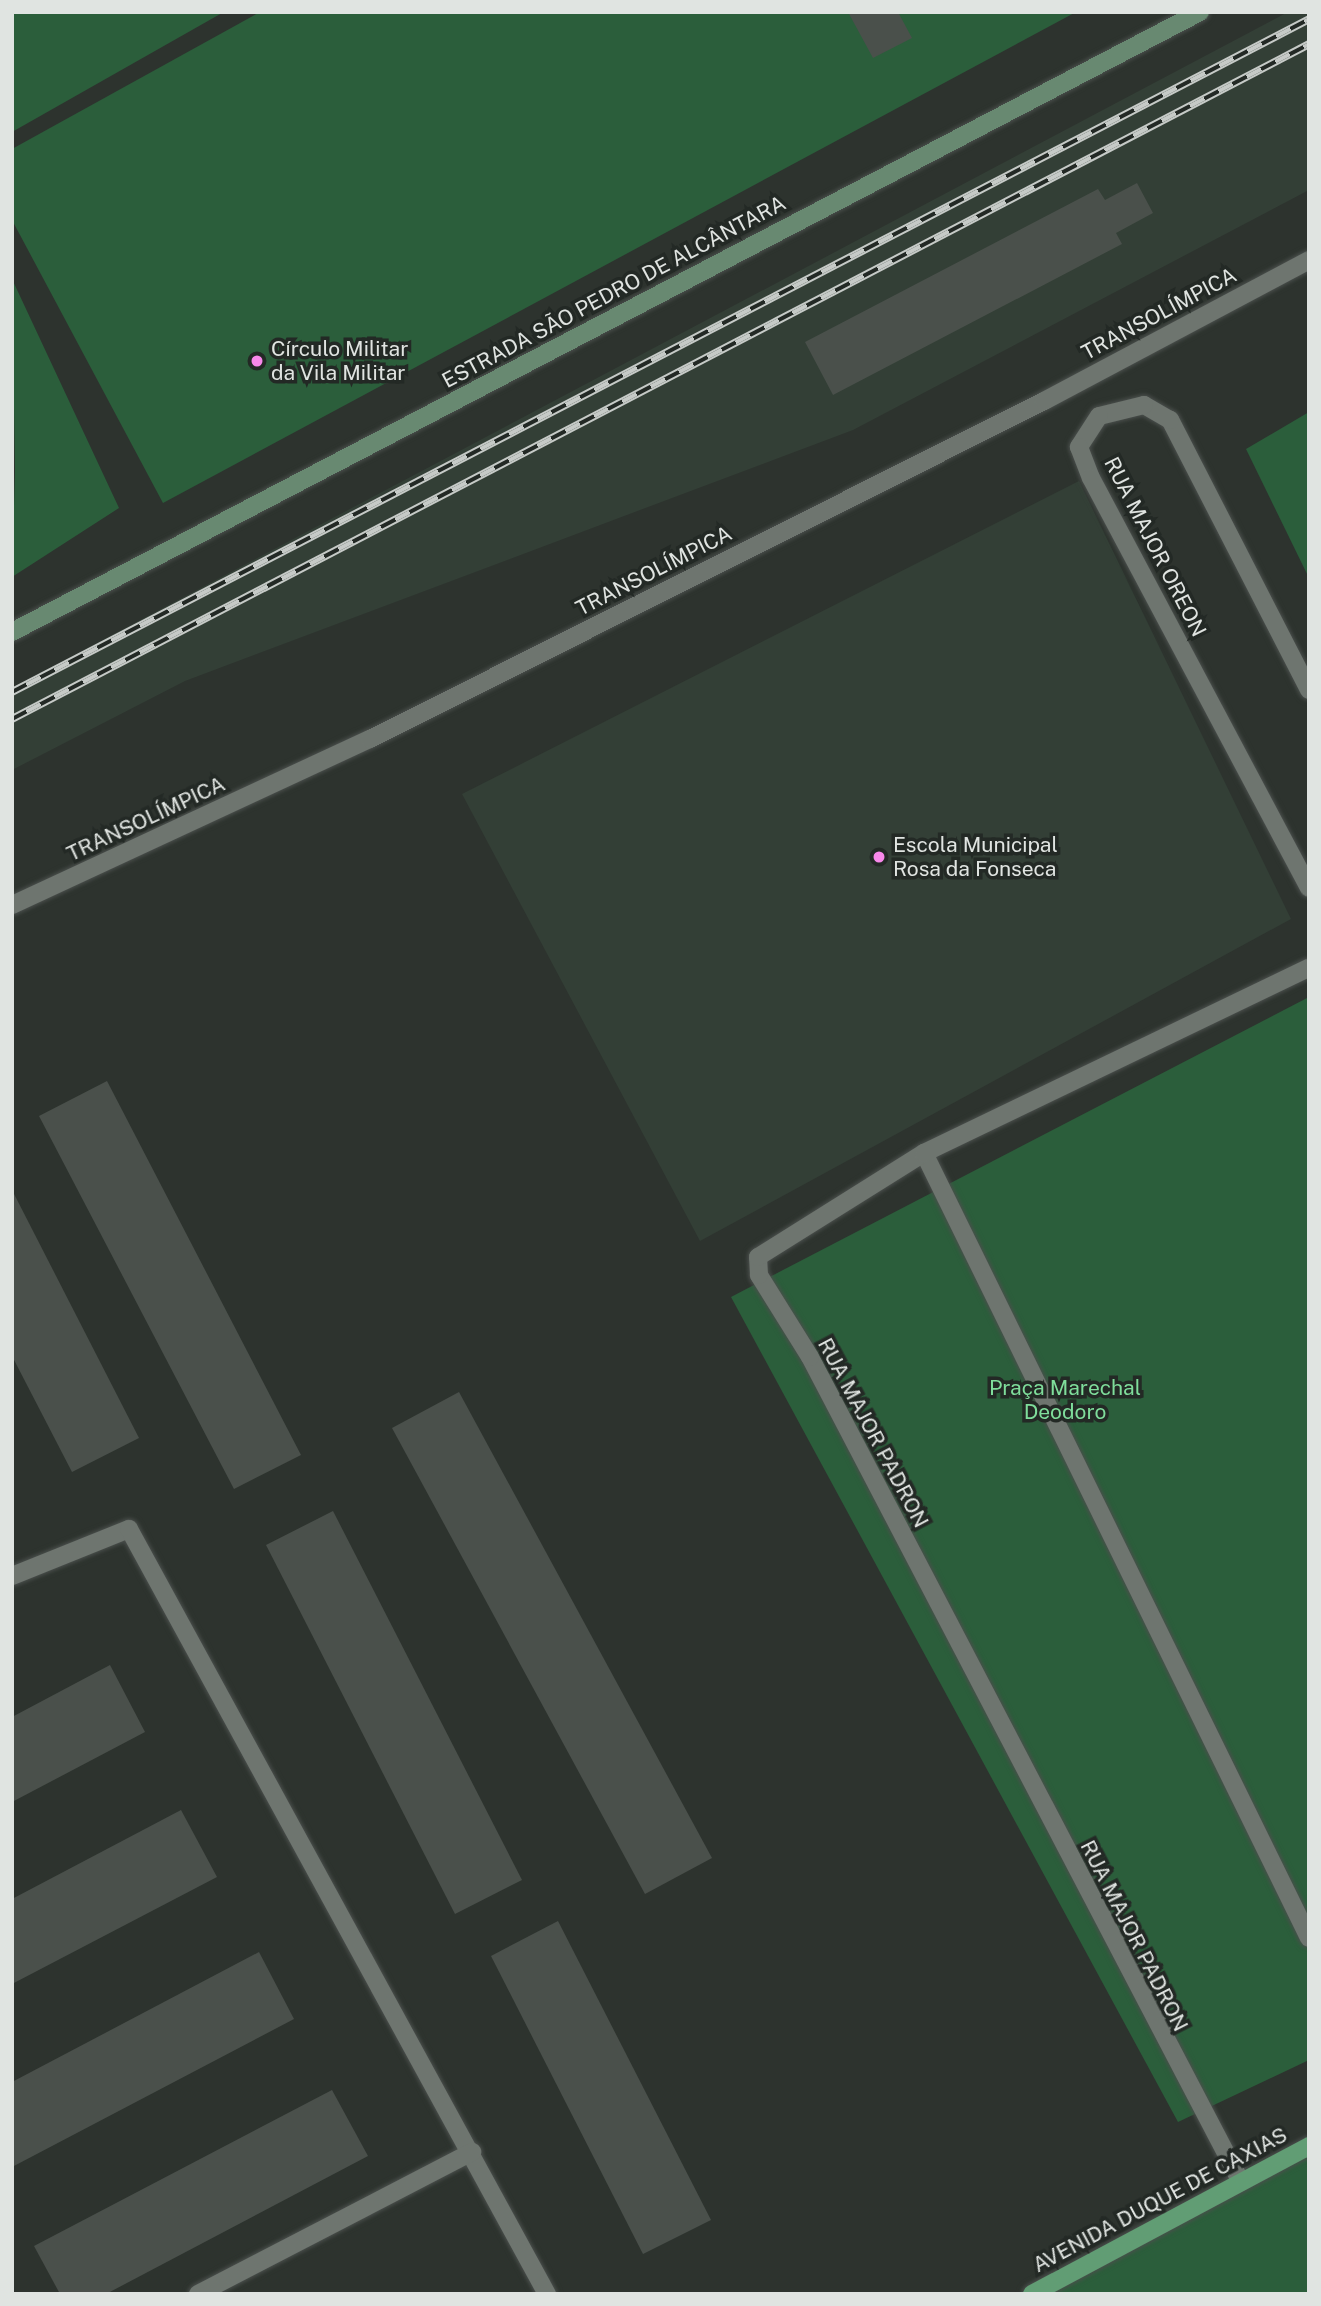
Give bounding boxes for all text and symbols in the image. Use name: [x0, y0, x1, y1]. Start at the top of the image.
street label: ESTRADA SÃO PEDRO DE ALCÂNTARA: [438, 190, 790, 394]
street label: TRANSOLÍMPICA: [1077, 263, 1241, 365]
place label: Círculo Militar da Vila Militar: [271, 336, 409, 386]
marker: Círculo Militar da Vila Militar: [249, 353, 265, 369]
street label: RUA MAJOR OREON: [1099, 453, 1211, 641]
street label: TRANSOLÍMPICA: [572, 521, 736, 621]
street label: TRANSOLÍMPICA: [63, 771, 229, 867]
place label: Escola Municipal Rosa da Fonseca: [893, 832, 1058, 882]
marker: Escola Municipal Rosa da Fonseca: [871, 849, 887, 865]
street label: RUA MAJOR PADRON: [812, 1334, 934, 1532]
park label: Praça Marechal Deodoro: [989, 1375, 1141, 1425]
street label: RUA MAJOR PADRON: [1075, 1836, 1193, 2036]
street label: AVENIDA DUQUE DE CAXIAS: [1029, 2122, 1291, 2278]

